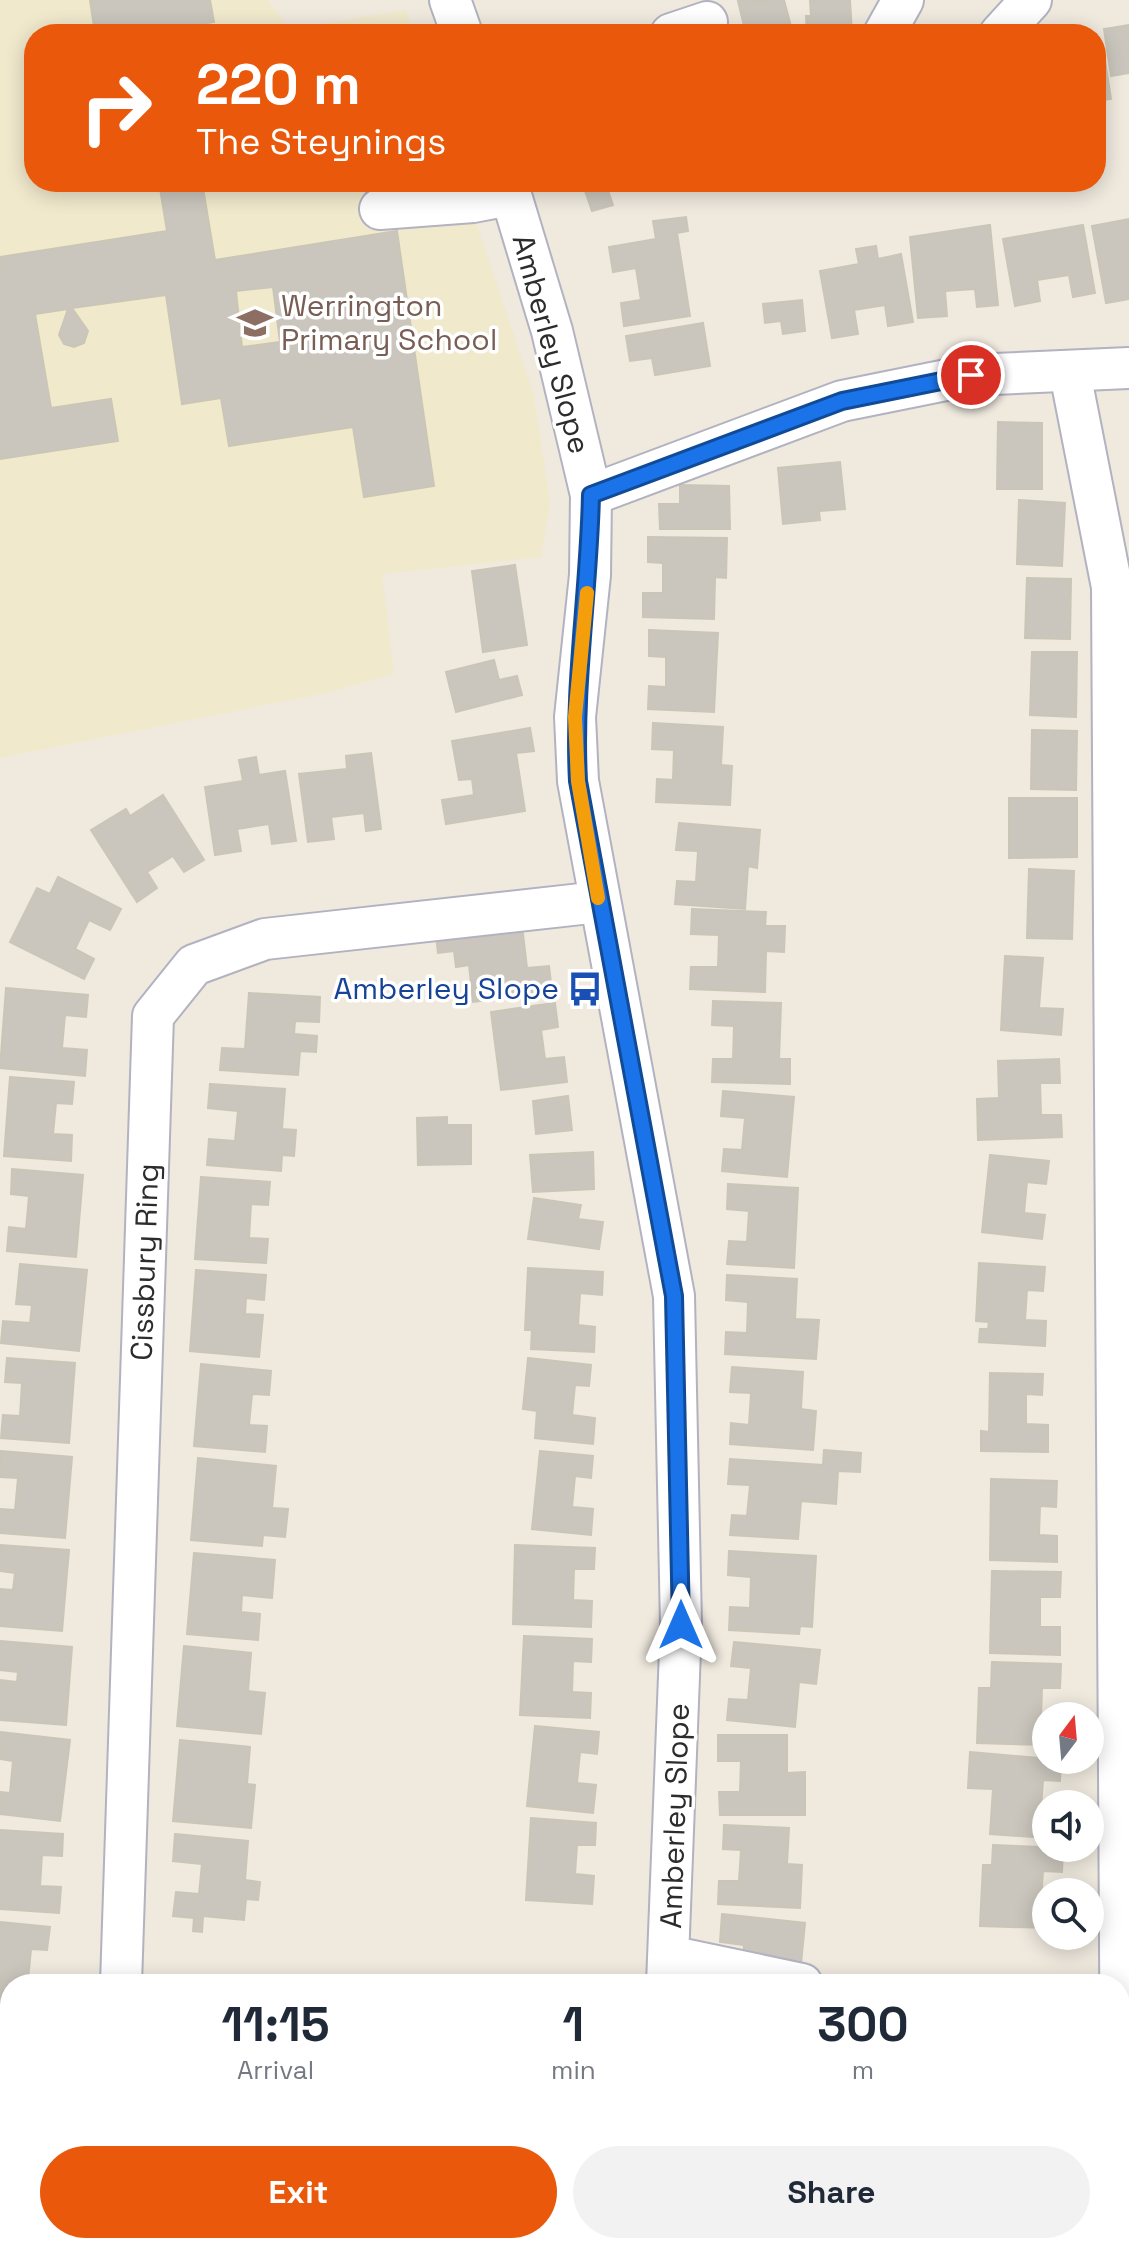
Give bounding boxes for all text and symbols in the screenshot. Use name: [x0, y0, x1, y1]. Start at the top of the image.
text: 220 m: [196, 49, 361, 120]
icon: right: [64, 56, 168, 160]
text: The Steynings: [196, 119, 446, 165]
street label: Amberley Slope: [503, 230, 600, 458]
place label: Werrington Primary School: [281, 286, 497, 359]
school or university icon: Werrington Primary School: [236, 304, 274, 342]
pin: [937, 341, 1005, 409]
icon: arrive: [949, 353, 993, 397]
place label: Amberley Slope: [333, 969, 559, 1008]
bus stop icon: Amberley Slope: [566, 970, 604, 1008]
street label: Cissbury Ring: [122, 1163, 167, 1361]
position arrow: [639, 1583, 723, 1667]
north arrow: [1032, 1702, 1104, 1774]
map controls: [1032, 1702, 1104, 1950]
street label: Amberley Slope: [651, 1703, 698, 1929]
button: sound: [1032, 1790, 1104, 1862]
button: search: [1032, 1878, 1104, 1950]
text: 11:15: [221, 1994, 330, 2055]
text: 1: [563, 1994, 584, 2055]
text: 300: [817, 1994, 909, 2055]
text: Arrival: [237, 2053, 314, 2087]
text: min: [551, 2053, 596, 2087]
text: m: [852, 2053, 874, 2087]
button: Exit: [40, 2146, 557, 2238]
button: Share: [573, 2146, 1090, 2238]

